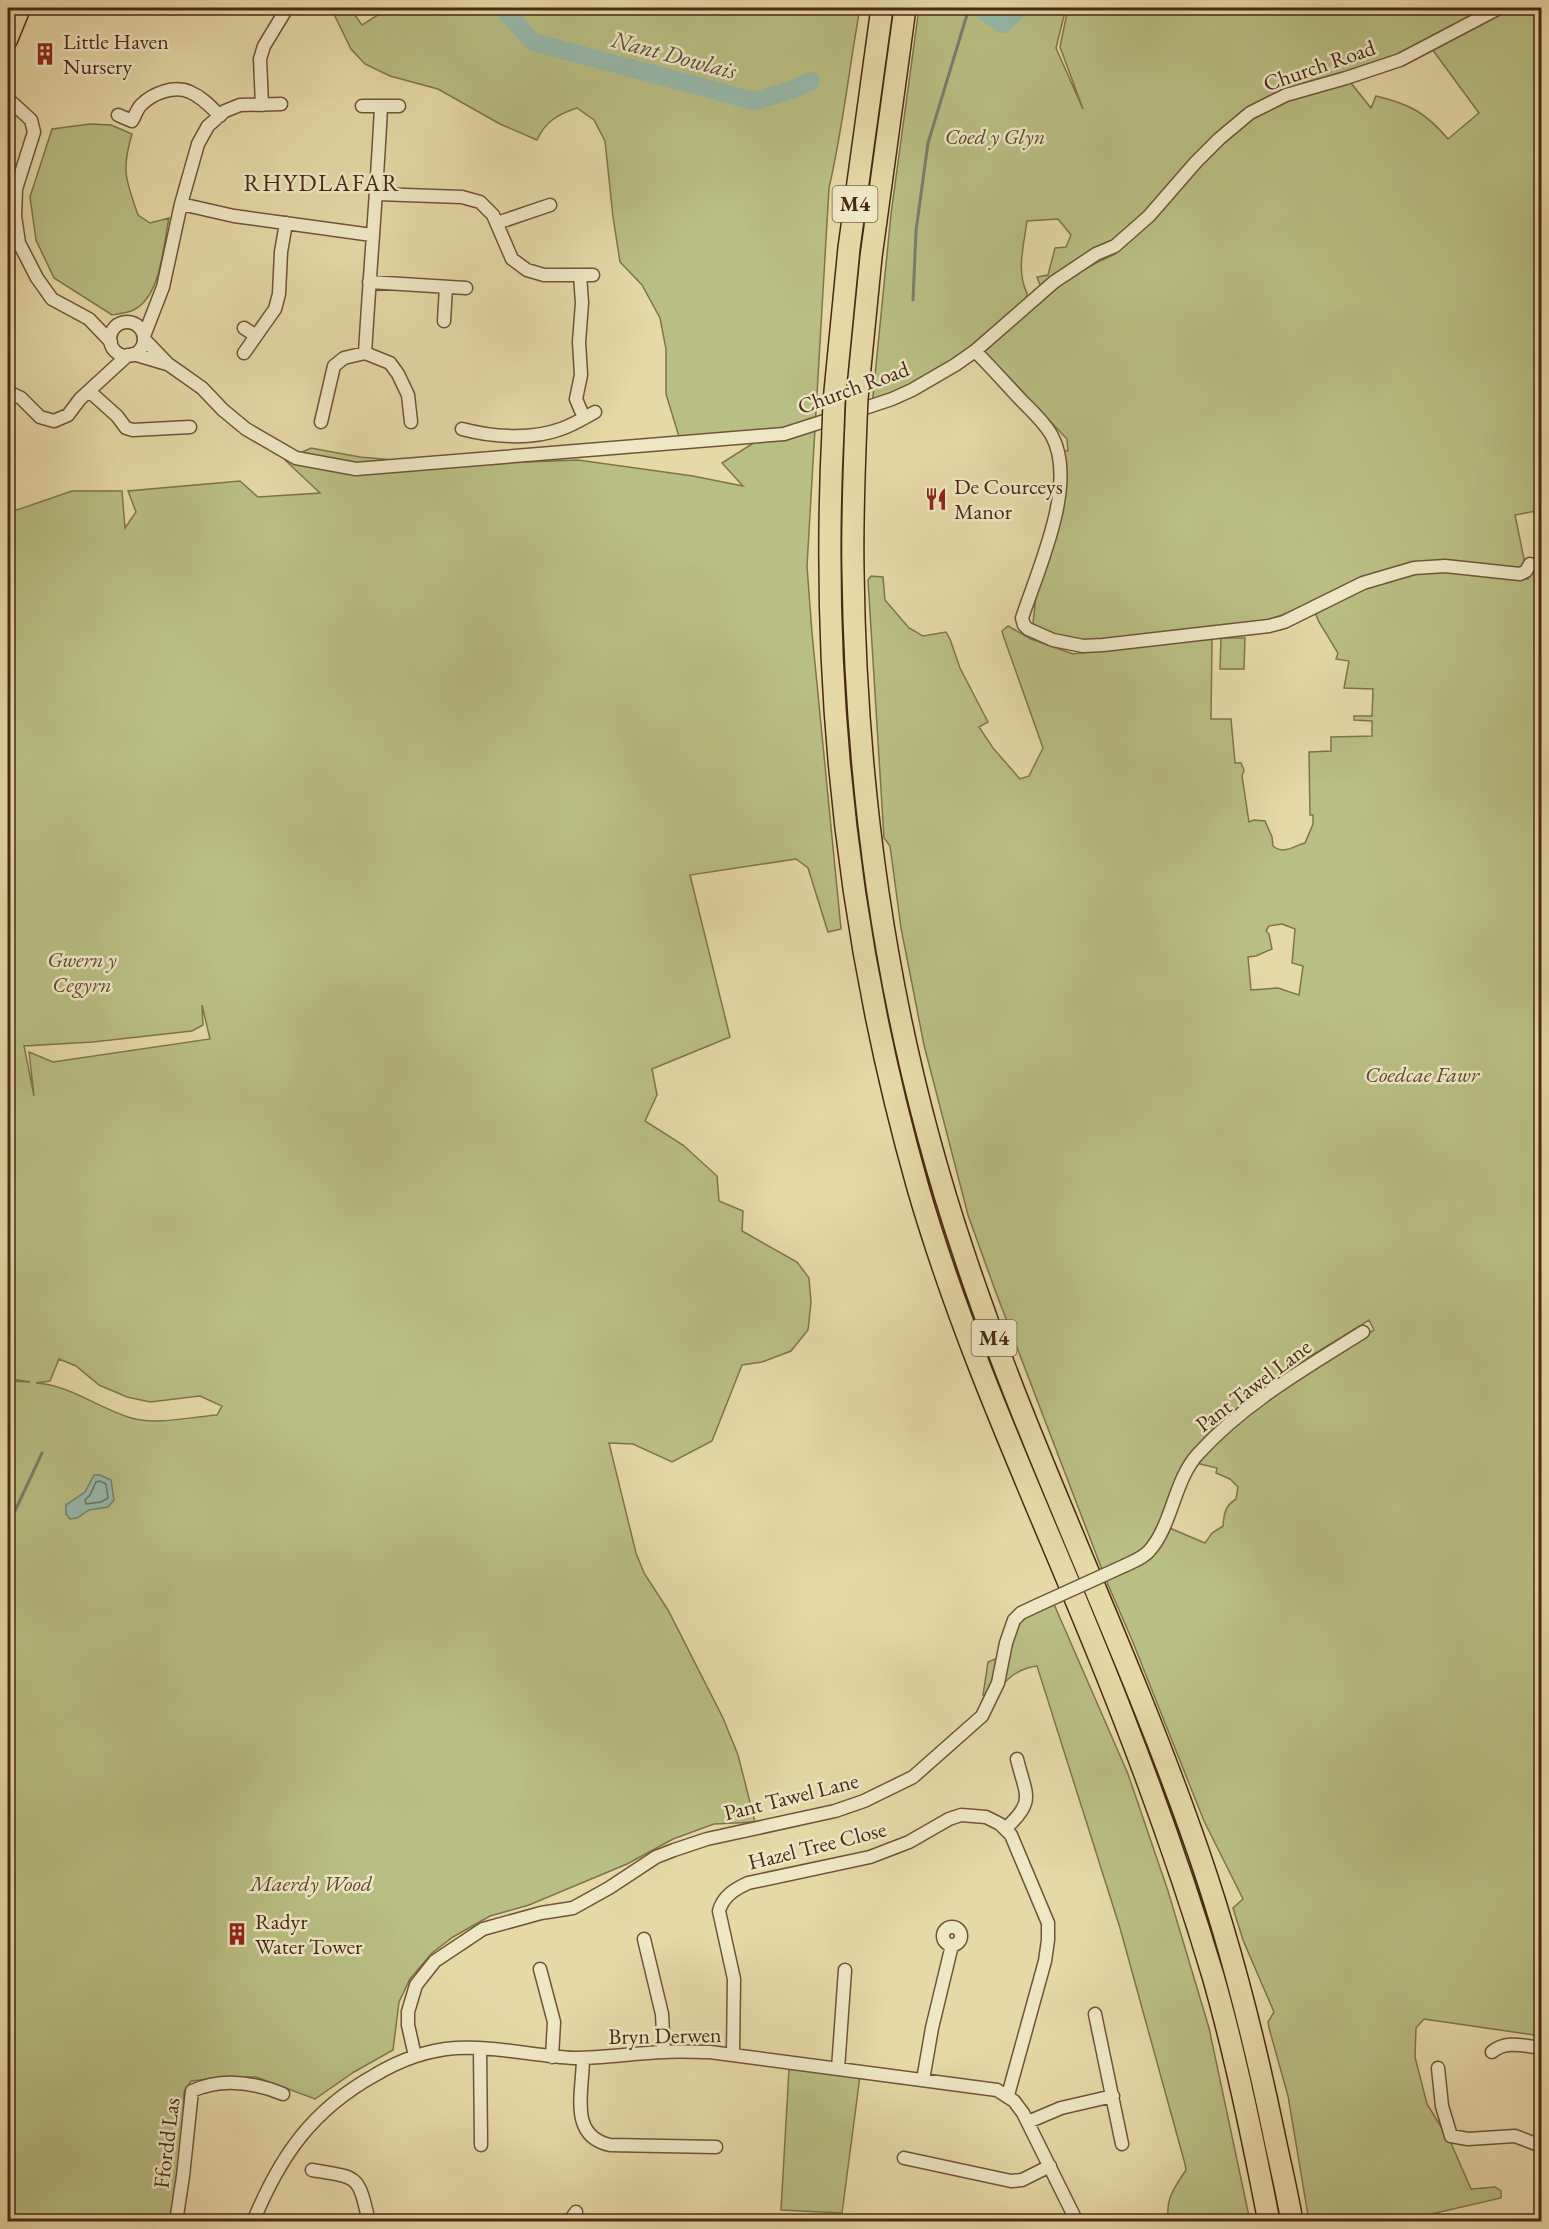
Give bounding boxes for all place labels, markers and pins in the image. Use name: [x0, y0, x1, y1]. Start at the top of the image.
place label: Little Haven Nursery: [63, 27, 169, 81]
building icon: Little Haven Nursery: [32, 41, 58, 67]
place label: De Courceys Manor: [954, 472, 1063, 526]
restaurant icon: De Courceys Manor: [923, 486, 949, 512]
place label: Radyr Water Tower: [255, 1907, 363, 1961]
building icon: Radyr Water Tower: [224, 1921, 250, 1947]

